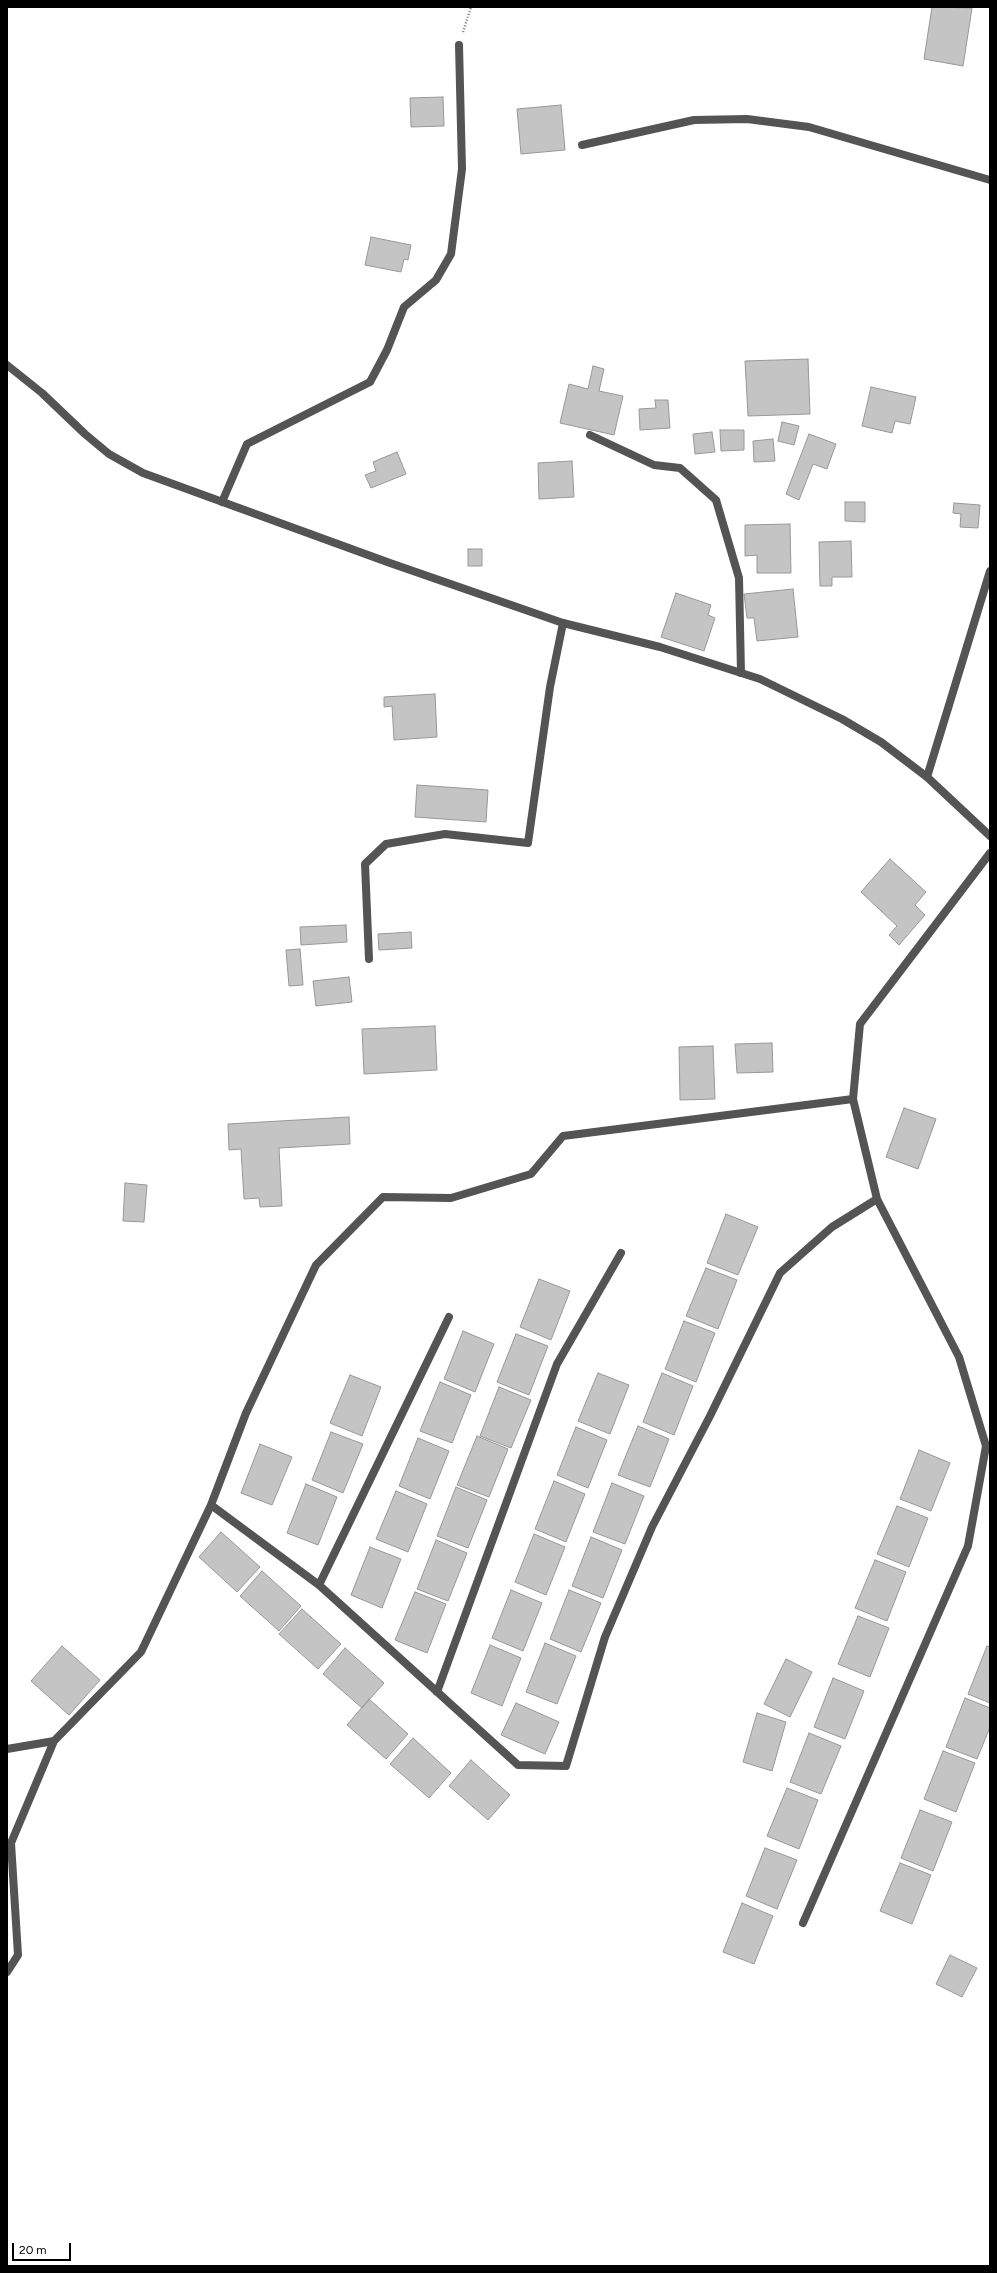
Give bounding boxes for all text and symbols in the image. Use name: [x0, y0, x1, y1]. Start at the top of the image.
scale bar: [14, 2235, 73, 2261]
text: 20 m: [19, 2243, 47, 2257]

